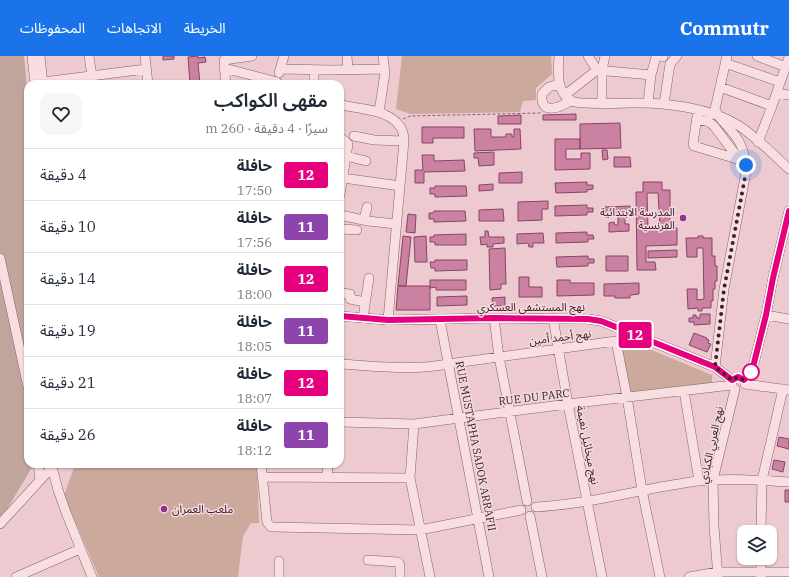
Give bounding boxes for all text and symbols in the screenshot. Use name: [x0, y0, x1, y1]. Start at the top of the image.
text: Commutr: [680, 16, 769, 40]
text: المحفوظات: [20, 19, 85, 37]
text: الاتجاهات: [107, 19, 162, 37]
text: الخريطة: [184, 19, 226, 37]
text: مقهى الكواكب: [214, 88, 328, 112]
button: heart: [40, 93, 82, 135]
text: سيرًا · 4 دقيقة · 260 m: [205, 120, 328, 137]
your location: [736, 155, 756, 175]
text: حافلة: [237, 156, 272, 175]
text: 4 دقيقة: [40, 165, 87, 184]
text: 12: [298, 166, 314, 184]
text: 17:50: [237, 182, 272, 199]
place label: المدرسة الابتدائية الفرنسية: [600, 205, 675, 232]
text: حافلة: [237, 208, 272, 227]
marker: المدرسة الابتدائية الفرنسية: [678, 213, 688, 223]
text: 10 دقيقة: [40, 217, 96, 236]
text: 11: [298, 218, 314, 236]
text: 17:56: [237, 234, 272, 251]
text: حافلة: [237, 260, 272, 279]
text: 14 دقيقة: [40, 269, 96, 288]
text: 12: [298, 270, 314, 288]
text: 18:00: [237, 286, 272, 303]
street label: نهج المستشفى العسكري: [477, 300, 585, 317]
text: حافلة: [237, 312, 272, 331]
text: 19 دقيقة: [40, 321, 96, 340]
text: 11: [298, 322, 314, 340]
line badge: 12: [617, 322, 653, 348]
street label: نهج أحمد أمين: [528, 326, 592, 349]
text: 12: [627, 326, 643, 344]
text: 18:05: [237, 338, 272, 355]
street label: RUE MUSTAPHA SADOK ARRAFII: [453, 360, 499, 533]
unlabelled marker: [742, 363, 760, 381]
text: حافلة: [237, 364, 272, 383]
text: 21 دقيقة: [40, 373, 96, 392]
text: 12: [298, 374, 314, 392]
street label: RUE DU PARC: [498, 386, 570, 408]
text: 18:07: [237, 390, 272, 407]
street label: نهج ميخائيل نعيمة: [572, 404, 603, 486]
street label: نهج العربي الكبادي: [696, 405, 729, 485]
text: حافلة: [237, 416, 272, 435]
text: 26 دقيقة: [40, 425, 96, 444]
text: 11: [298, 426, 314, 444]
text: 18:12: [237, 442, 272, 459]
place label: ملعب العمران: [172, 502, 233, 516]
marker: ملعب العمران: [159, 504, 169, 514]
map controls: [737, 525, 777, 565]
button: layers: [737, 525, 777, 565]

